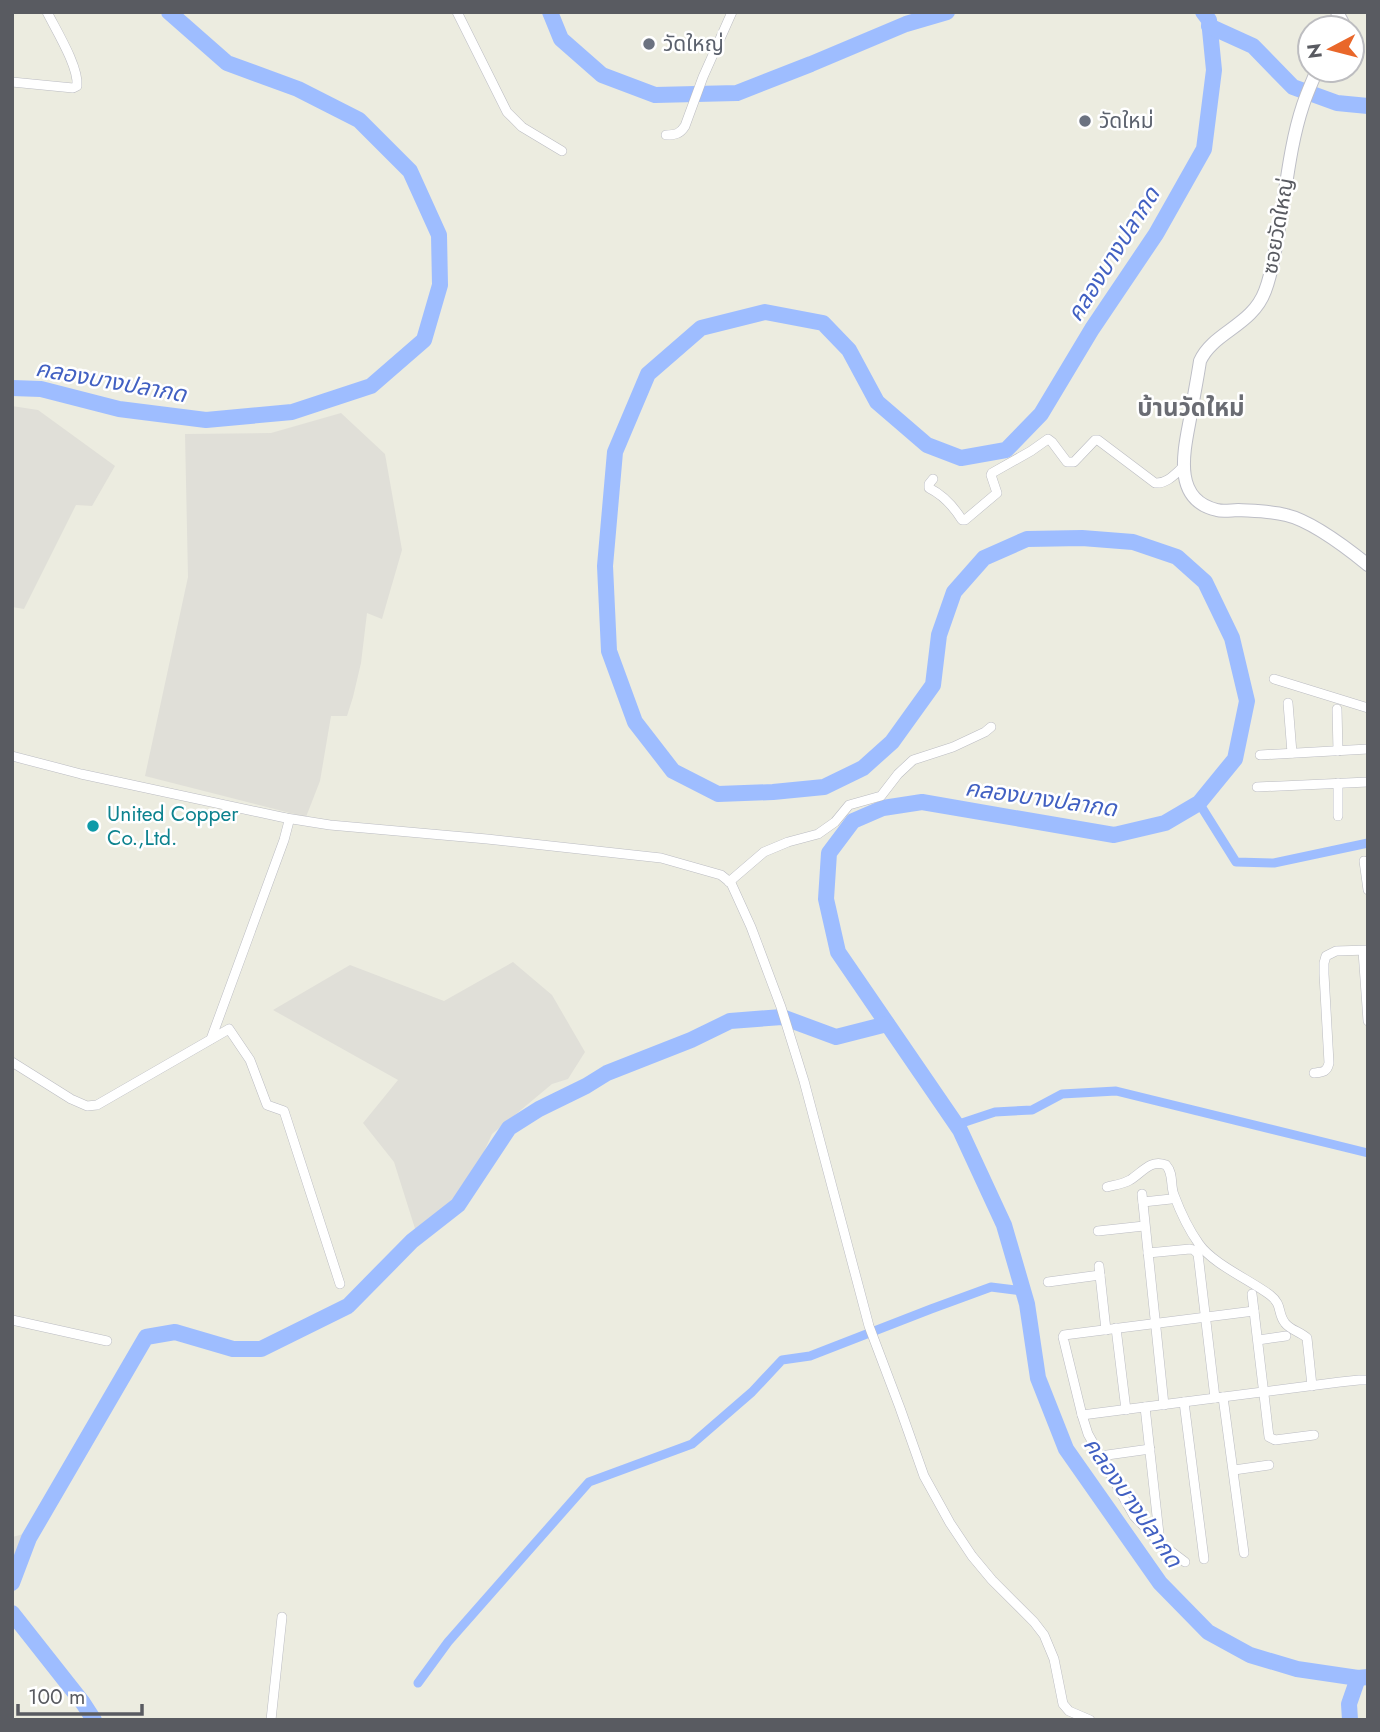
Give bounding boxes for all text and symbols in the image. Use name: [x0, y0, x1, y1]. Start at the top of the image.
north arrow: [1296, 14, 1366, 84]
place label: วัดใหญ่: [663, 29, 724, 59]
marker: วัดใหญ่: [641, 36, 657, 52]
text: N: [1300, 42, 1329, 60]
place label: วัดใหม่: [1099, 106, 1154, 136]
marker: วัดใหม่: [1077, 113, 1093, 129]
street label: ซอยวัดใหญ่: [1255, 176, 1301, 276]
water label: คลองบางปลากด: [1058, 180, 1168, 328]
water label: คลองบางปลากด: [33, 351, 190, 411]
district label: บ้านวัดใหม่: [1137, 390, 1245, 425]
water label: คลองบางปลากด: [963, 771, 1120, 826]
place label: United Copper Co.,Ltd.: [107, 799, 239, 853]
marker: United Copper Co.,Ltd.: [85, 818, 101, 834]
water label: คลองบางปลากด: [1075, 1430, 1191, 1575]
scale bar: [18, 1672, 142, 1716]
text: 100 m: [28, 1682, 85, 1712]

